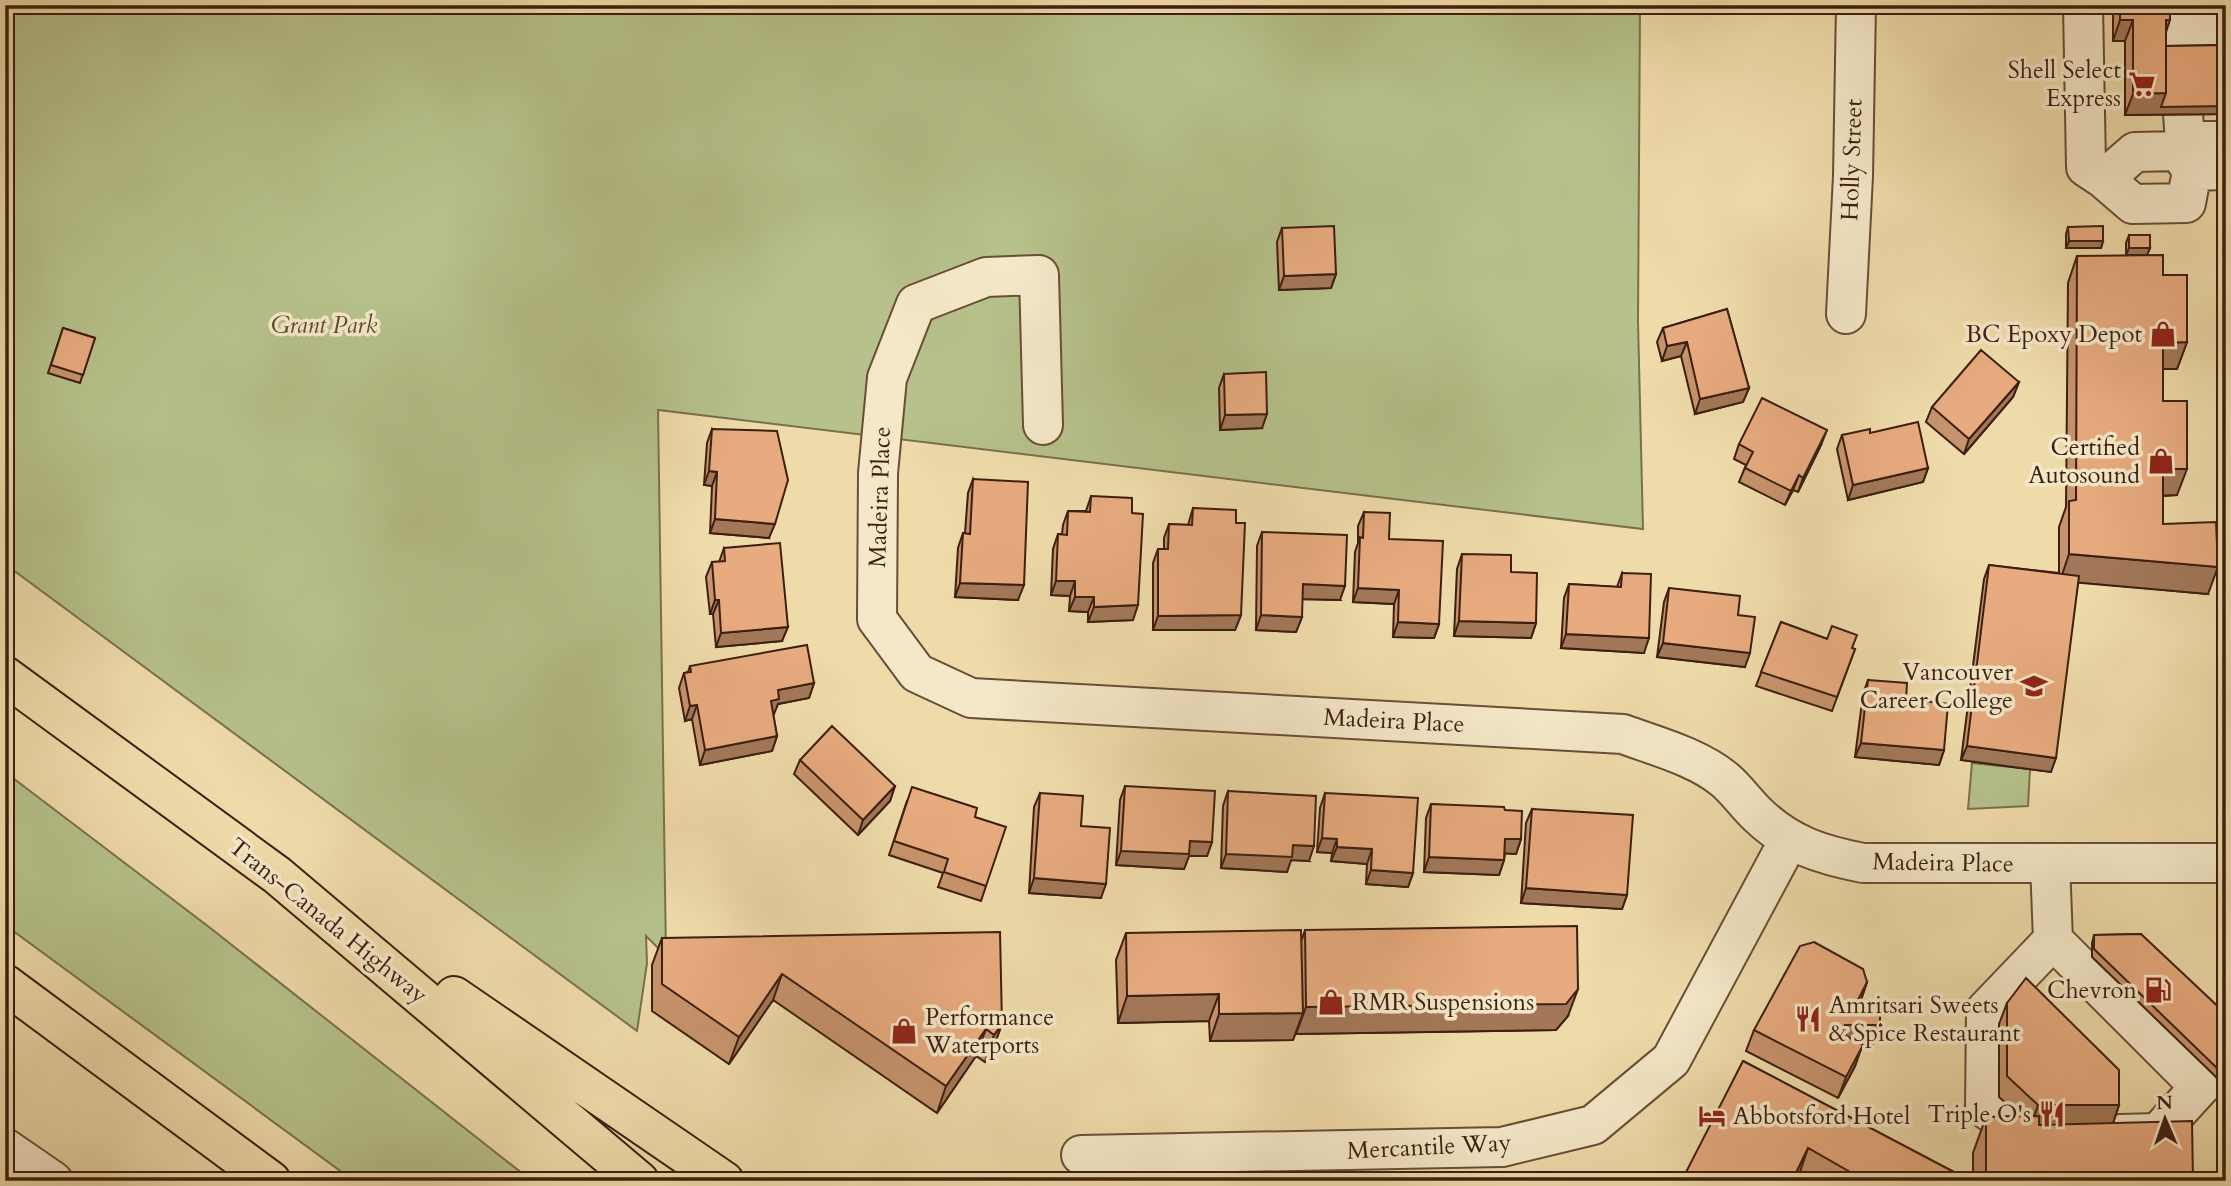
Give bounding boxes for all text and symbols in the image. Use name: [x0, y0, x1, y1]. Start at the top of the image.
place label: Shell Select Express: [2008, 54, 2121, 115]
supermarket icon: Shell Select Express: [2127, 69, 2157, 99]
street label: Holly Street: [1833, 98, 1871, 222]
park label: Grant Park: [271, 309, 377, 342]
place label: BC Epoxy Depot: [1966, 318, 2142, 351]
shop icon: BC Epoxy Depot: [2148, 319, 2178, 349]
street label: Madeira Place: [861, 426, 899, 568]
place label: Certified Autosound: [2029, 431, 2140, 492]
shop icon: Certified Autosound: [2146, 446, 2176, 476]
place label: Vancouver Career College: [1860, 656, 2013, 717]
school or university icon: Vancouver Career College: [2019, 671, 2049, 701]
street label: Madeira Place: [1322, 701, 1466, 741]
street label: Trans-Canada Highway: [222, 830, 435, 1012]
street label: Madeira Place: [1872, 845, 2014, 881]
place label: Chevron: [2047, 974, 2137, 1007]
fuel station icon: Chevron: [2143, 975, 2173, 1005]
place label: RMR Suspensions: [1352, 986, 1534, 1019]
shop icon: RMR Suspensions: [1316, 987, 1346, 1017]
place label: Amritsari Sweets & Spice Restaurant: [1829, 989, 2021, 1050]
place label: Performance Waterports: [924, 1001, 1054, 1062]
restaurant icon: Amritsari Sweets & Spice Restaurant: [1793, 1004, 1823, 1034]
shop icon: Performance Waterports: [889, 1016, 919, 1046]
north arrow: [2130, 1084, 2200, 1154]
text: N: [2156, 1090, 2174, 1116]
place label: Triple O's: [1927, 1098, 2031, 1131]
restaurant icon: Triple O's: [2037, 1099, 2067, 1129]
place label: Abbotsford Hotel: [1733, 1100, 1910, 1133]
hotel icon: Abbotsford Hotel: [1697, 1101, 1727, 1131]
street label: Mercantile Way: [1346, 1126, 1512, 1168]

